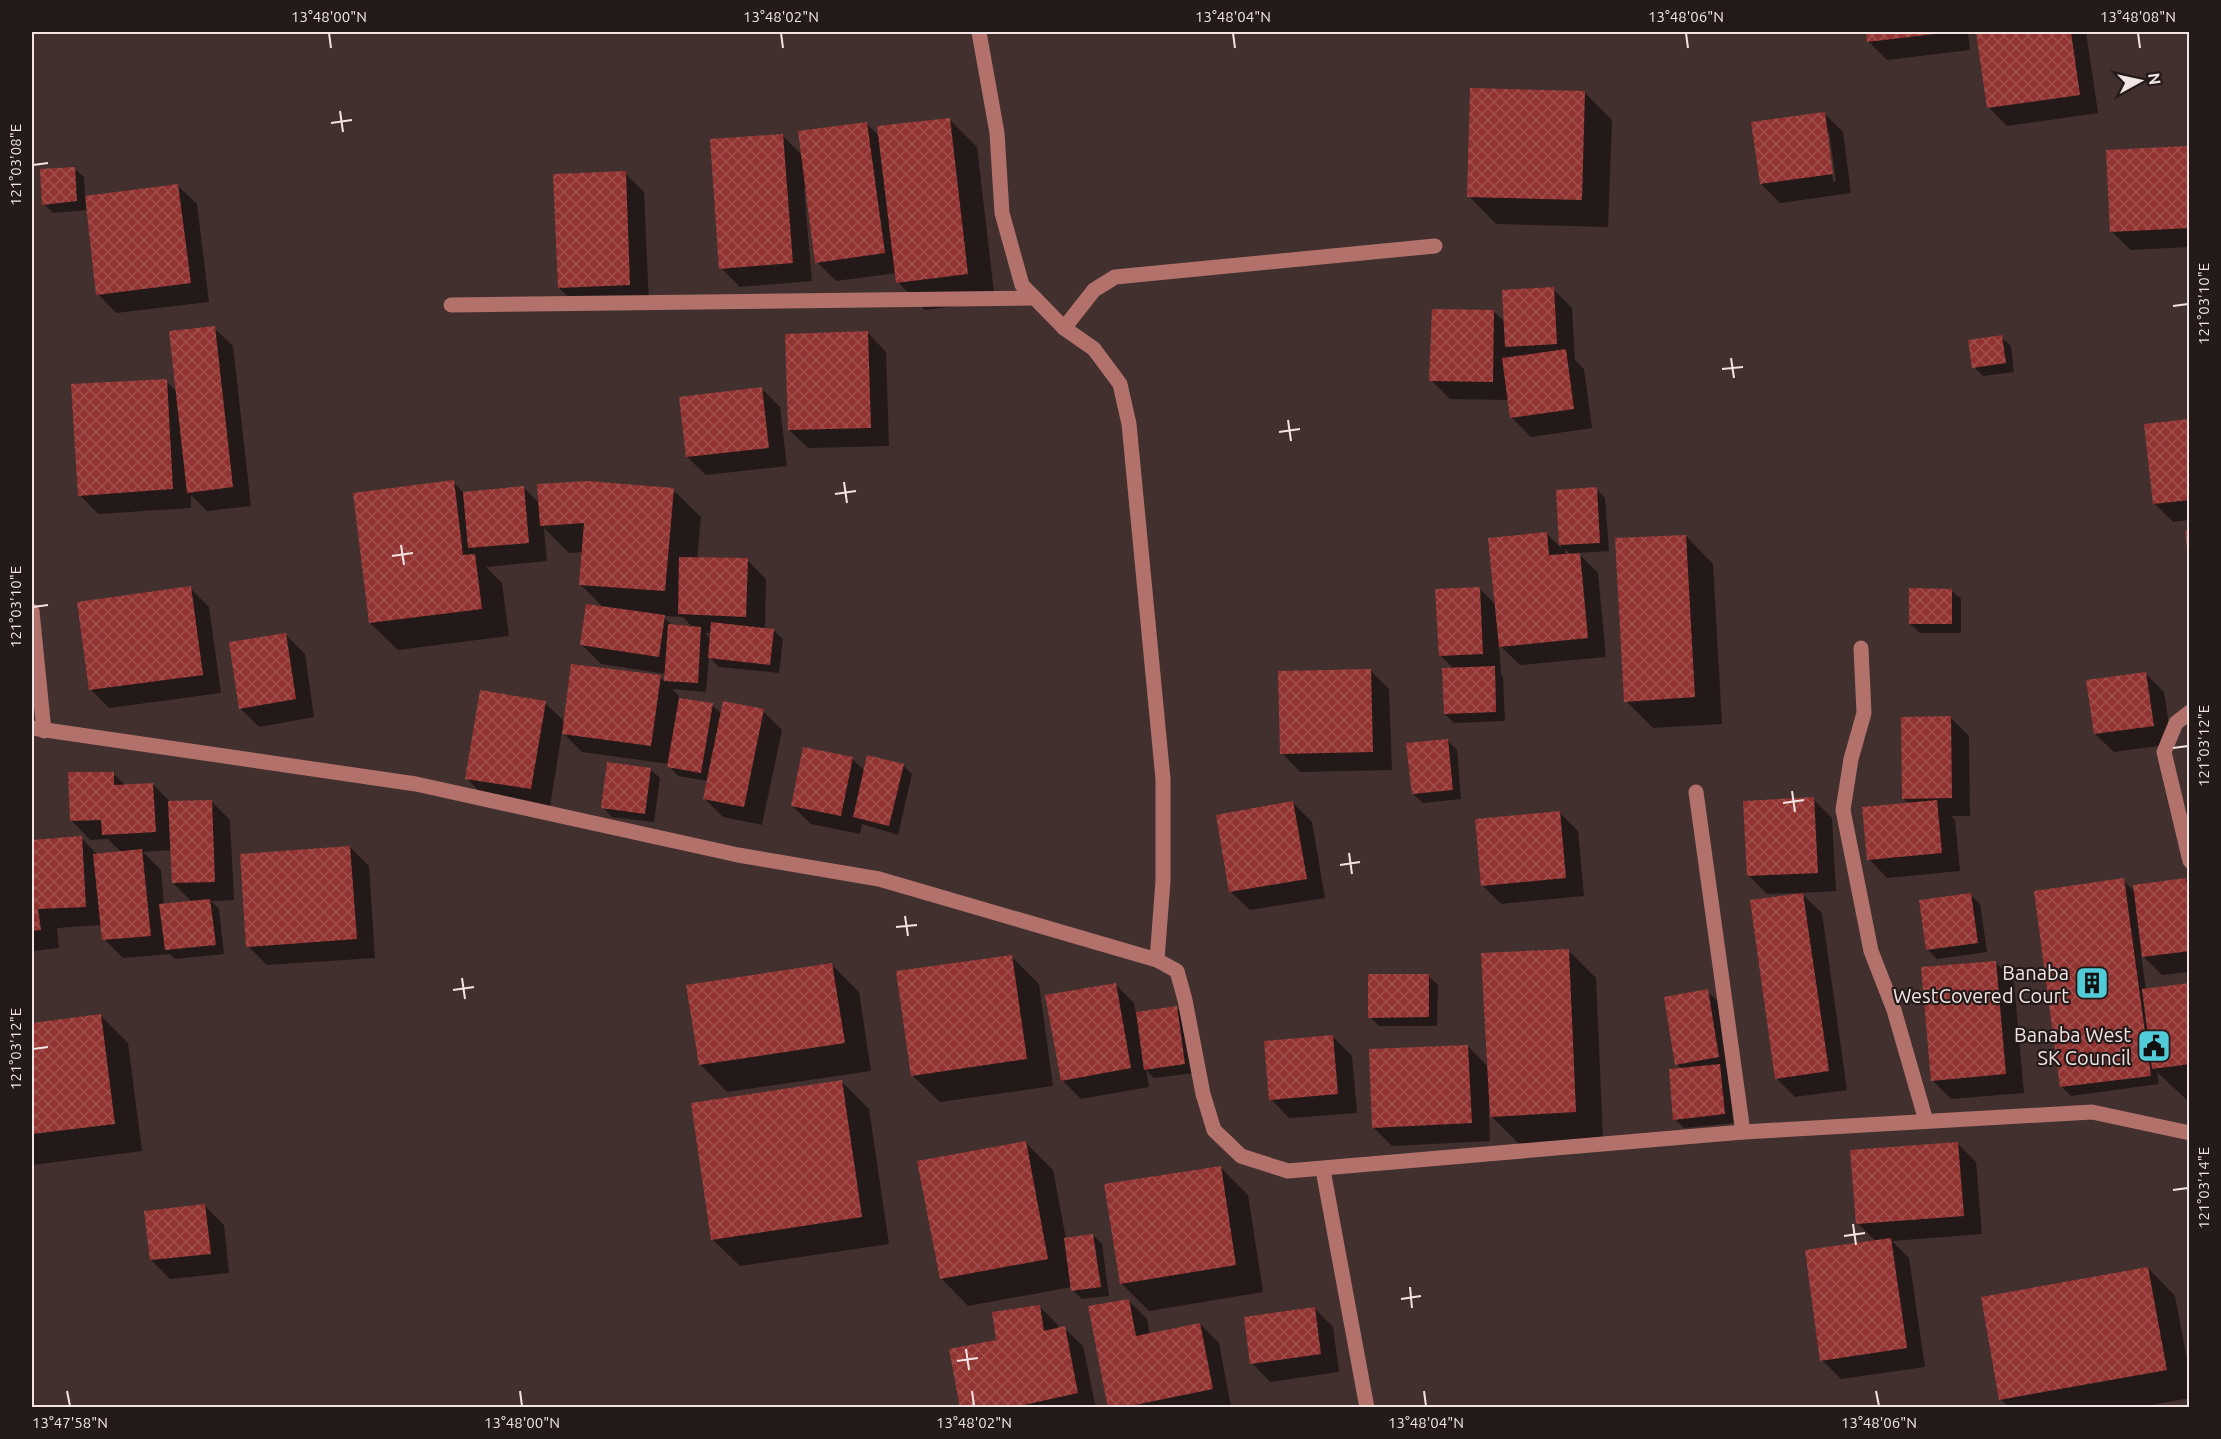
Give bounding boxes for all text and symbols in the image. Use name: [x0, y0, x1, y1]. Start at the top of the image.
text: 13°48'00"N: [291, 8, 367, 25]
text: 13°48'02"N: [743, 8, 819, 25]
text: 13°48'04"N: [1195, 8, 1271, 25]
text: 13°48'06"N: [1648, 8, 1724, 25]
text: 13°48'08"N: [2100, 8, 2176, 25]
north arrow: [2110, 51, 2170, 111]
text: N: [2145, 72, 2165, 86]
text: 121°03'08"E: [7, 124, 24, 206]
text: 121°03'10"E: [2195, 263, 2212, 345]
text: 121°03'10"E: [7, 566, 24, 648]
text: 121°03'12"E: [2195, 705, 2212, 787]
place label: Banaba WestCovered Court: [1893, 961, 2069, 1007]
building icon: Banaba WestCovered Court: [2074, 965, 2110, 1001]
text: 121°03'12"E: [7, 1008, 24, 1090]
place label: Banaba West SK Council: [2014, 1023, 2131, 1069]
public building icon: Banaba West SK Council: [2136, 1028, 2172, 1064]
text: 121°03'14"E: [2195, 1147, 2212, 1229]
text: 13°47'58"N: [32, 1414, 108, 1431]
text: 13°48'00"N: [484, 1414, 560, 1431]
text: 13°48'02"N: [936, 1414, 1012, 1431]
text: 13°48'04"N: [1388, 1414, 1464, 1431]
text: 13°48'06"N: [1841, 1414, 1917, 1431]

